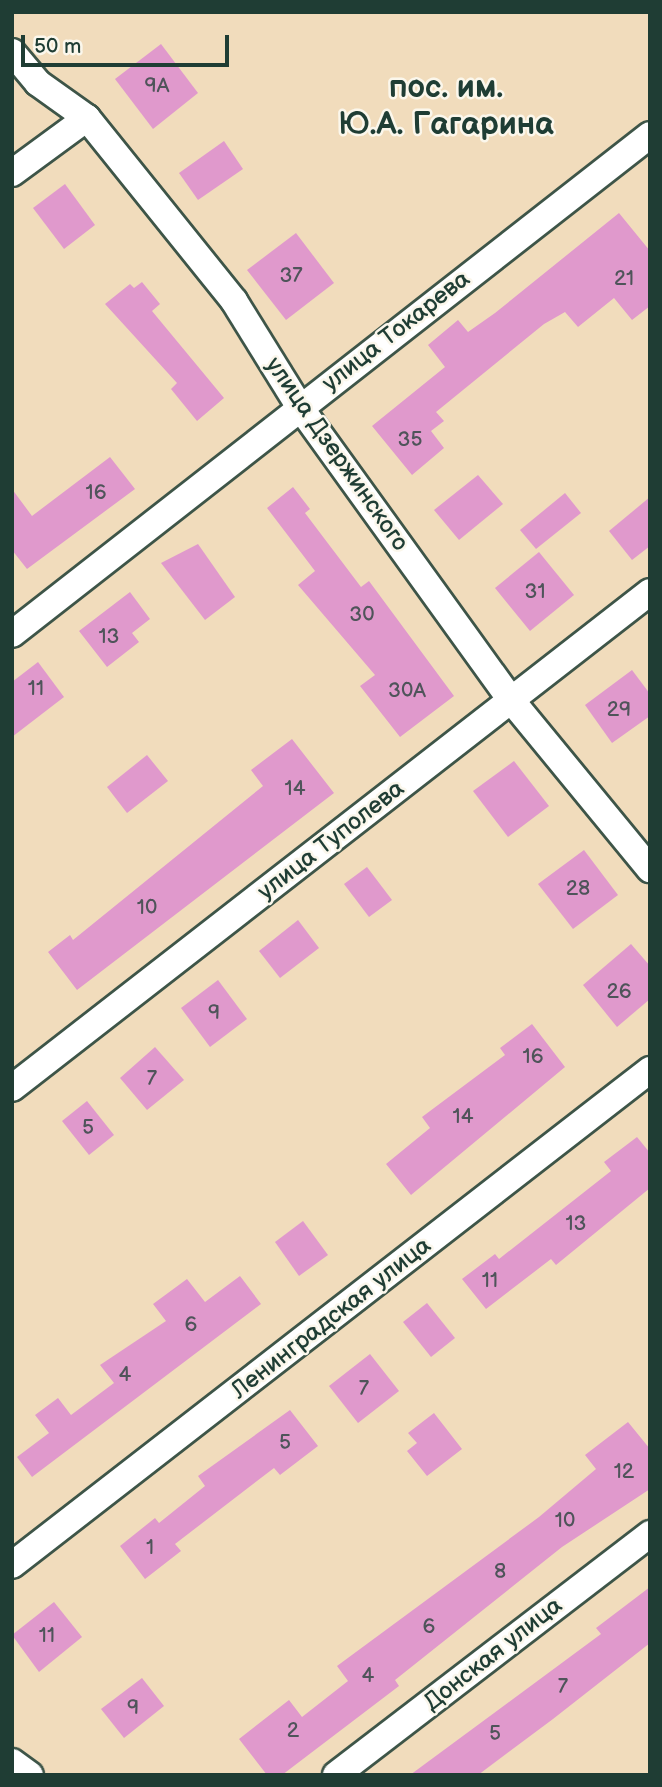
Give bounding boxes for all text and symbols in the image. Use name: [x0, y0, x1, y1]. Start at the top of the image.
scale bar: [24, 21, 233, 65]
text: 50 m: [34, 34, 81, 59]
district label: пос. им. Ю.А. Гагарина: [338, 70, 554, 145]
house number: 9А: [145, 73, 169, 99]
house number: 37: [279, 263, 303, 289]
street label: улица Токарева: [316, 264, 476, 398]
house number: 21: [614, 266, 634, 292]
street label: улица Дзержинского: [259, 352, 415, 556]
house number: 35: [398, 427, 422, 453]
house number: 16: [86, 480, 106, 506]
house number: 31: [524, 579, 546, 605]
house number: 30: [349, 602, 375, 628]
house number: 13: [98, 624, 120, 650]
house number: 11: [28, 676, 44, 702]
house number: 30А: [388, 678, 426, 704]
house number: 29: [607, 697, 631, 723]
street label: улица Туполева: [252, 774, 410, 906]
house number: 14: [285, 776, 305, 802]
house number: 28: [566, 876, 590, 902]
house number: 10: [137, 895, 157, 921]
house number: 26: [606, 979, 632, 1005]
house number: 9: [208, 1000, 220, 1026]
house number: 16: [523, 1044, 543, 1070]
house number: 7: [147, 1066, 157, 1092]
house number: 14: [453, 1104, 473, 1130]
house number: 5: [82, 1115, 94, 1141]
house number: 13: [565, 1211, 587, 1237]
street label: Ленинградская улица: [225, 1231, 437, 1405]
house number: 11: [482, 1268, 498, 1294]
house number: 6: [185, 1312, 197, 1338]
house number: 4: [119, 1362, 131, 1388]
house number: 7: [359, 1376, 369, 1402]
house number: 5: [279, 1430, 291, 1456]
house number: 12: [614, 1459, 634, 1485]
house number: 10: [555, 1508, 575, 1534]
house number: 1: [146, 1535, 154, 1561]
house number: 8: [494, 1559, 506, 1585]
street label: Донская улица: [418, 1591, 568, 1717]
house number: 6: [423, 1614, 435, 1640]
house number: 11: [39, 1623, 55, 1649]
house number: 4: [362, 1663, 374, 1689]
house number: 7: [558, 1674, 568, 1700]
house number: 9: [127, 1695, 139, 1721]
house number: 2: [287, 1718, 299, 1744]
house number: 5: [489, 1721, 501, 1747]

